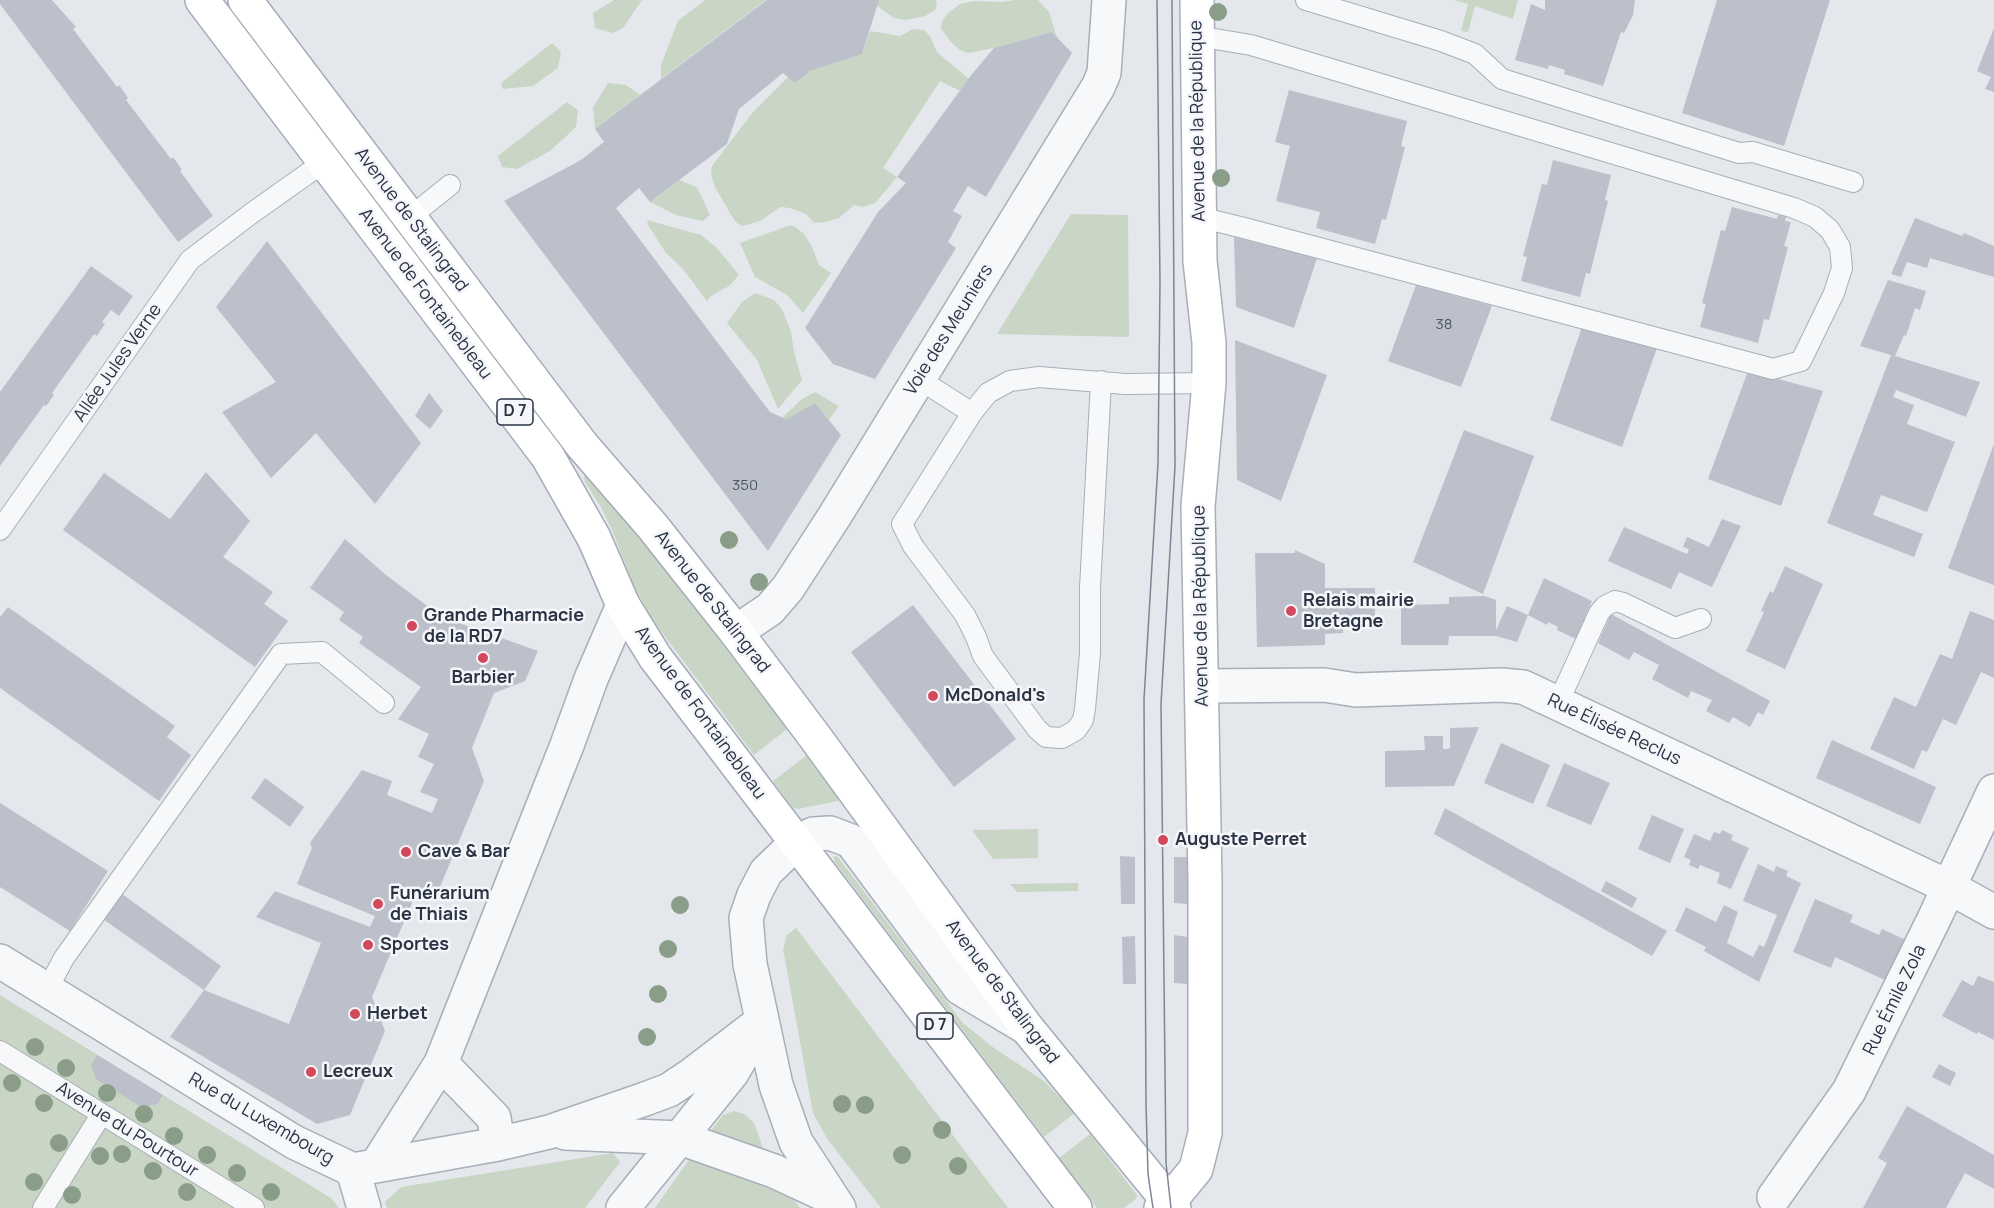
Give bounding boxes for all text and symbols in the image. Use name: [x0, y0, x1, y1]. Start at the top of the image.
street label: Avenue de la République: [1185, 20, 1211, 222]
street label: Avenue de Stalingrad: [350, 144, 472, 296]
street label: Avenue de Fontainebleau: [354, 204, 496, 384]
street label: Voie des Meuniers: [900, 261, 998, 399]
street label: Allée Jules Verne: [69, 300, 167, 426]
house number: 38: [1435, 316, 1453, 334]
road number: D 7: [497, 399, 533, 425]
house number: 350: [732, 477, 758, 495]
street label: Avenue de la République: [1188, 505, 1214, 707]
street label: Avenue de Stalingrad: [650, 526, 774, 678]
place label: Relais mairie Bretagne: [1303, 590, 1414, 632]
marker: Relais mairie Bretagne: [1284, 604, 1298, 618]
place label: Grande Pharmacie de la RD7: [424, 605, 584, 648]
marker: Grande Pharmacie de la RD7: [405, 619, 419, 633]
street label: Avenue de Fontainebleau: [630, 622, 770, 804]
marker: Barbier: [476, 651, 490, 665]
place label: Barbier: [451, 667, 515, 689]
place label: McDonald's: [945, 685, 1045, 707]
marker: McDonald's: [926, 689, 940, 703]
street label: Rue Élisée Reclus: [1544, 690, 1684, 770]
place label: Auguste Perret: [1175, 829, 1307, 851]
marker: Auguste Perret: [1156, 833, 1170, 847]
place label: Cave & Bar: [418, 841, 510, 863]
marker: Cave & Bar: [399, 845, 413, 859]
place label: Funérarium de Thiais: [390, 883, 490, 926]
marker: Funérarium de Thiais: [371, 897, 385, 911]
street label: Avenue de Stalingrad: [941, 916, 1063, 1068]
place label: Sportes: [380, 934, 449, 956]
marker: Sportes: [361, 938, 375, 952]
street label: Rue Émile Zola: [1859, 941, 1931, 1059]
place label: Herbet: [367, 1003, 428, 1025]
marker: Herbet: [348, 1007, 362, 1021]
road number: D 7: [917, 1013, 953, 1039]
place label: Lecreux: [323, 1061, 393, 1083]
marker: Lecreux: [304, 1065, 318, 1079]
street label: Rue du Luxembourg: [184, 1069, 338, 1169]
street label: Avenue du Pourtour: [52, 1078, 202, 1182]

